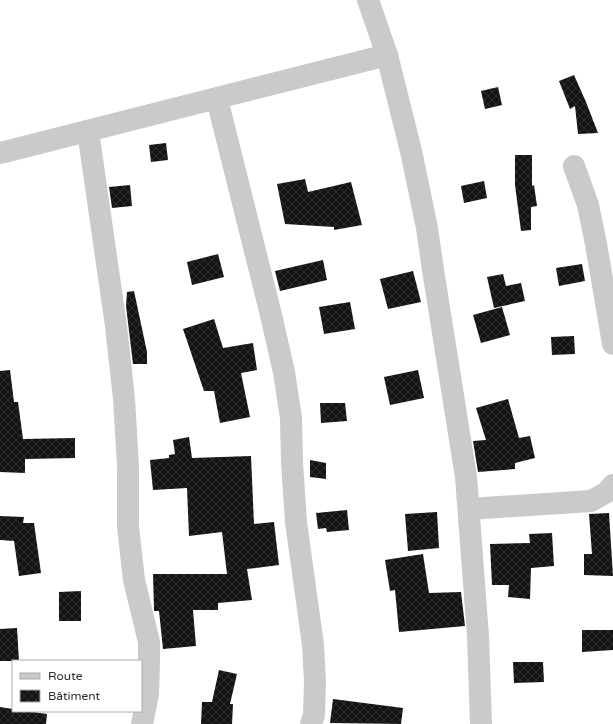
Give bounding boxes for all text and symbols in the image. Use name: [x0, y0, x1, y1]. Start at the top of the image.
legend: [12, 660, 142, 712]
text: Route: [48, 669, 83, 683]
text: Bâtiment: [48, 689, 100, 703]

